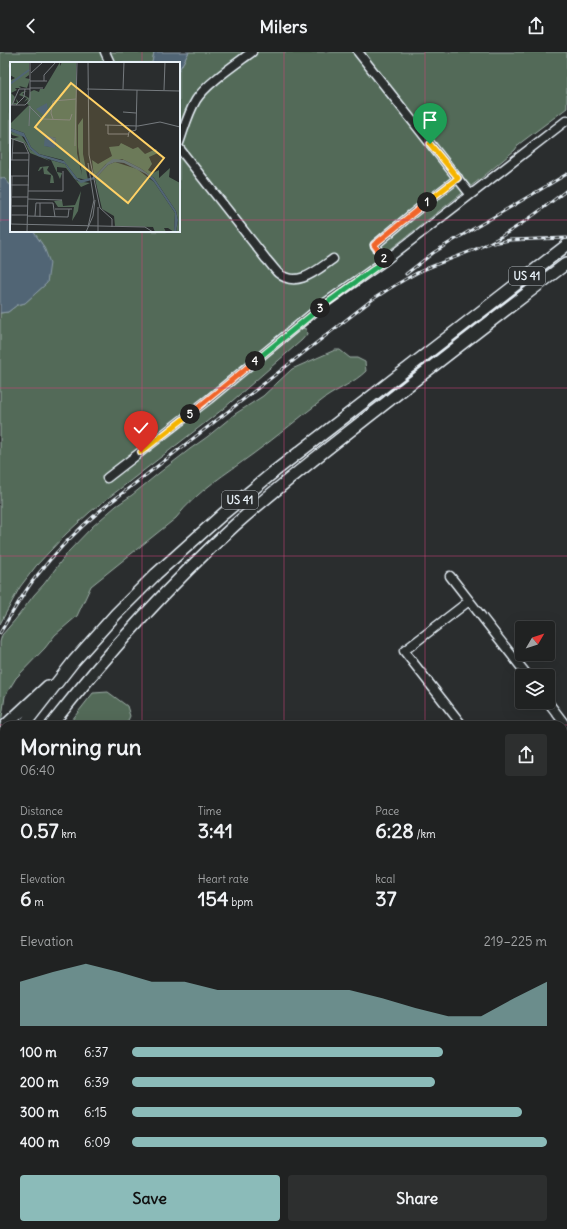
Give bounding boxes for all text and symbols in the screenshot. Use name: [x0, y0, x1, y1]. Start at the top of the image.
icon: back: [20, 15, 42, 37]
text: Milers: [260, 15, 307, 38]
icon: share: [525, 15, 547, 37]
inset map: [10, 62, 180, 232]
pin: [413, 103, 447, 144]
icon: arrive: [419, 109, 441, 131]
pin: 1: [417, 192, 437, 212]
text: 1: [425, 195, 429, 209]
pin: 2: [374, 248, 394, 268]
text: 2: [381, 251, 387, 265]
road number: US 41: [509, 267, 545, 285]
pin: 3: [310, 298, 330, 318]
text: 3: [317, 301, 323, 315]
pin: 4: [245, 351, 265, 371]
text: 4: [252, 354, 258, 368]
pin: 5: [180, 404, 200, 424]
text: 5: [187, 407, 193, 421]
pin: [124, 411, 158, 452]
icon: check: [130, 417, 152, 439]
road number: US 41: [222, 491, 258, 509]
north arrow: [515, 621, 555, 661]
map controls: [515, 621, 555, 709]
button: layers: [515, 669, 555, 709]
text: Morning run: [20, 733, 142, 761]
button: share: [505, 734, 547, 776]
text: 06:40: [20, 762, 55, 779]
text: Distance: [20, 804, 63, 818]
text: Time: [198, 804, 221, 818]
text: Pace: [375, 804, 399, 818]
text: 0.57: [20, 818, 59, 843]
text: 3:41: [198, 818, 233, 843]
text: 6:28: [375, 818, 414, 843]
text: km: [59, 827, 76, 841]
text: /km: [414, 827, 436, 841]
text: Elevation: [20, 872, 65, 886]
text: Heart rate: [198, 872, 249, 886]
text: kcal: [375, 872, 395, 886]
text: 6: [20, 886, 32, 911]
text: 154: [198, 886, 229, 911]
text: 37: [375, 886, 397, 911]
text: m: [32, 895, 44, 909]
text: bpm: [229, 895, 253, 909]
text: Elevation: [20, 933, 73, 950]
text: 219–225 m: [484, 933, 547, 950]
text: 100 m: [20, 1044, 57, 1061]
text: 6:37: [84, 1044, 108, 1061]
text: 200 m: [20, 1074, 59, 1091]
text: 6:39: [84, 1074, 109, 1091]
text: 300 m: [20, 1104, 59, 1121]
text: 6:15: [84, 1104, 107, 1121]
text: 400 m: [20, 1134, 59, 1151]
text: 6:09: [84, 1134, 110, 1151]
button: Save: [20, 1175, 280, 1221]
button: Share: [288, 1175, 547, 1221]

